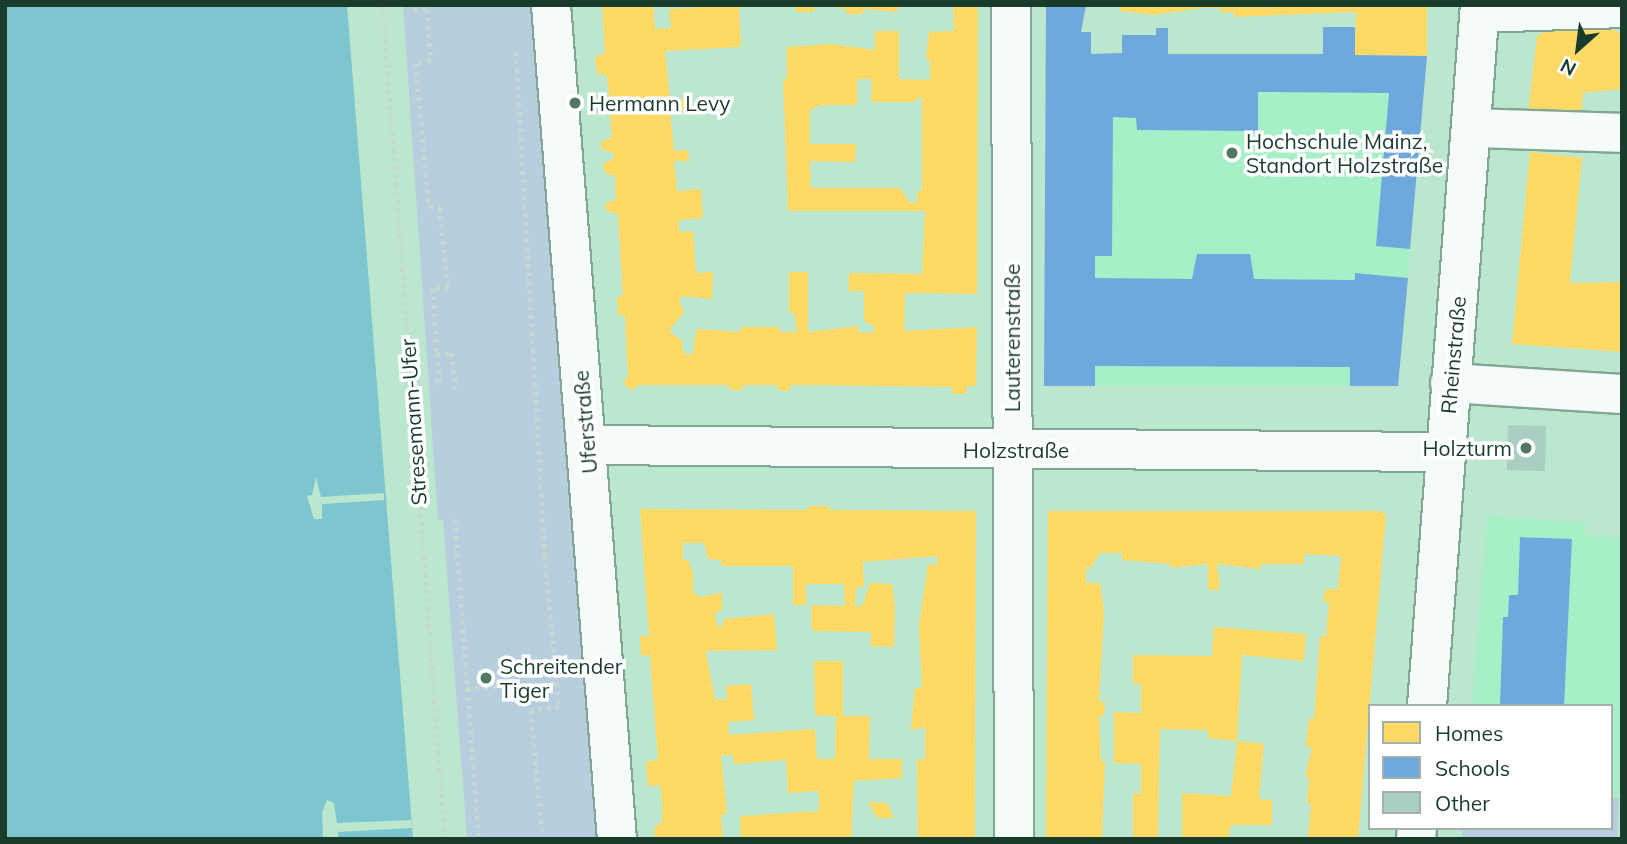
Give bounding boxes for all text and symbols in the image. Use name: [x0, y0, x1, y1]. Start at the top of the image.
north arrow: [1543, 14, 1613, 84]
text: N: [1556, 54, 1580, 82]
place label: Hermann Levy: [589, 90, 730, 116]
marker: Hermann Levy: [567, 95, 583, 111]
place label: Hochschule Mainz, Standort Holzstraße: [1246, 128, 1443, 178]
marker: Hochschule Mainz, Standort Holzstraße: [1224, 145, 1240, 161]
street label: Lauterenstraße: [999, 264, 1025, 412]
street label: Rheinstraße: [1435, 295, 1471, 415]
street label: Stresemann-Ufer: [395, 338, 431, 506]
street label: Uferstraße: [568, 369, 602, 475]
place label: Holzturm: [1422, 435, 1512, 461]
street label: Holzstraße: [963, 437, 1069, 463]
marker: Holzturm: [1518, 440, 1534, 456]
place label: Schreitender Tiger: [500, 653, 622, 703]
marker: Schreitender Tiger: [478, 670, 494, 686]
legend: [1368, 704, 1613, 830]
text: Homes: [1435, 720, 1503, 746]
text: Schools: [1435, 755, 1510, 781]
text: Other: [1435, 790, 1490, 816]

